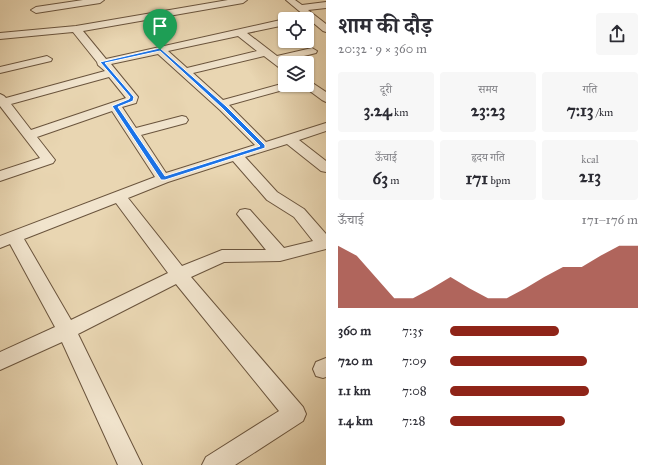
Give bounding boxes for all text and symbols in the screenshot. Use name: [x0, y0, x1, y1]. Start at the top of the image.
pin: [143, 9, 177, 50]
map controls: [278, 12, 314, 92]
button: locate: [278, 12, 314, 48]
text: शाम की दौड़: [338, 12, 432, 39]
button: share: [596, 13, 638, 55]
icon: arrive: [149, 15, 171, 37]
text: 20:32 · 9 × 360 m: [338, 41, 427, 57]
button: layers: [278, 56, 314, 92]
text: दूरी: [380, 83, 392, 96]
text: समय: [478, 83, 498, 96]
text: गति: [583, 83, 597, 96]
text: 3.24: [364, 100, 392, 121]
text: 23:23: [471, 100, 505, 121]
text: 7:13: [567, 100, 594, 121]
text: km: [392, 106, 408, 119]
text: /km: [594, 106, 613, 119]
text: ऊँचाई: [375, 151, 397, 164]
text: हृदय गति: [471, 151, 505, 164]
text: kcal: [581, 153, 599, 166]
text: 213: [579, 166, 601, 187]
text: 63: [372, 168, 388, 189]
text: 171: [466, 168, 488, 189]
text: m: [388, 174, 400, 187]
text: bpm: [488, 174, 510, 187]
text: ऊँचाई: [338, 212, 364, 228]
text: 171–176 m: [582, 212, 638, 228]
text: 360 m: [338, 323, 371, 339]
text: 7:35: [402, 323, 423, 339]
text: 720 m: [338, 353, 373, 369]
text: 7:09: [402, 353, 427, 369]
text: 1.1 km: [338, 383, 371, 399]
text: 7:08: [402, 383, 427, 399]
text: 1.4 km: [338, 413, 373, 429]
text: 7:28: [402, 413, 426, 429]

